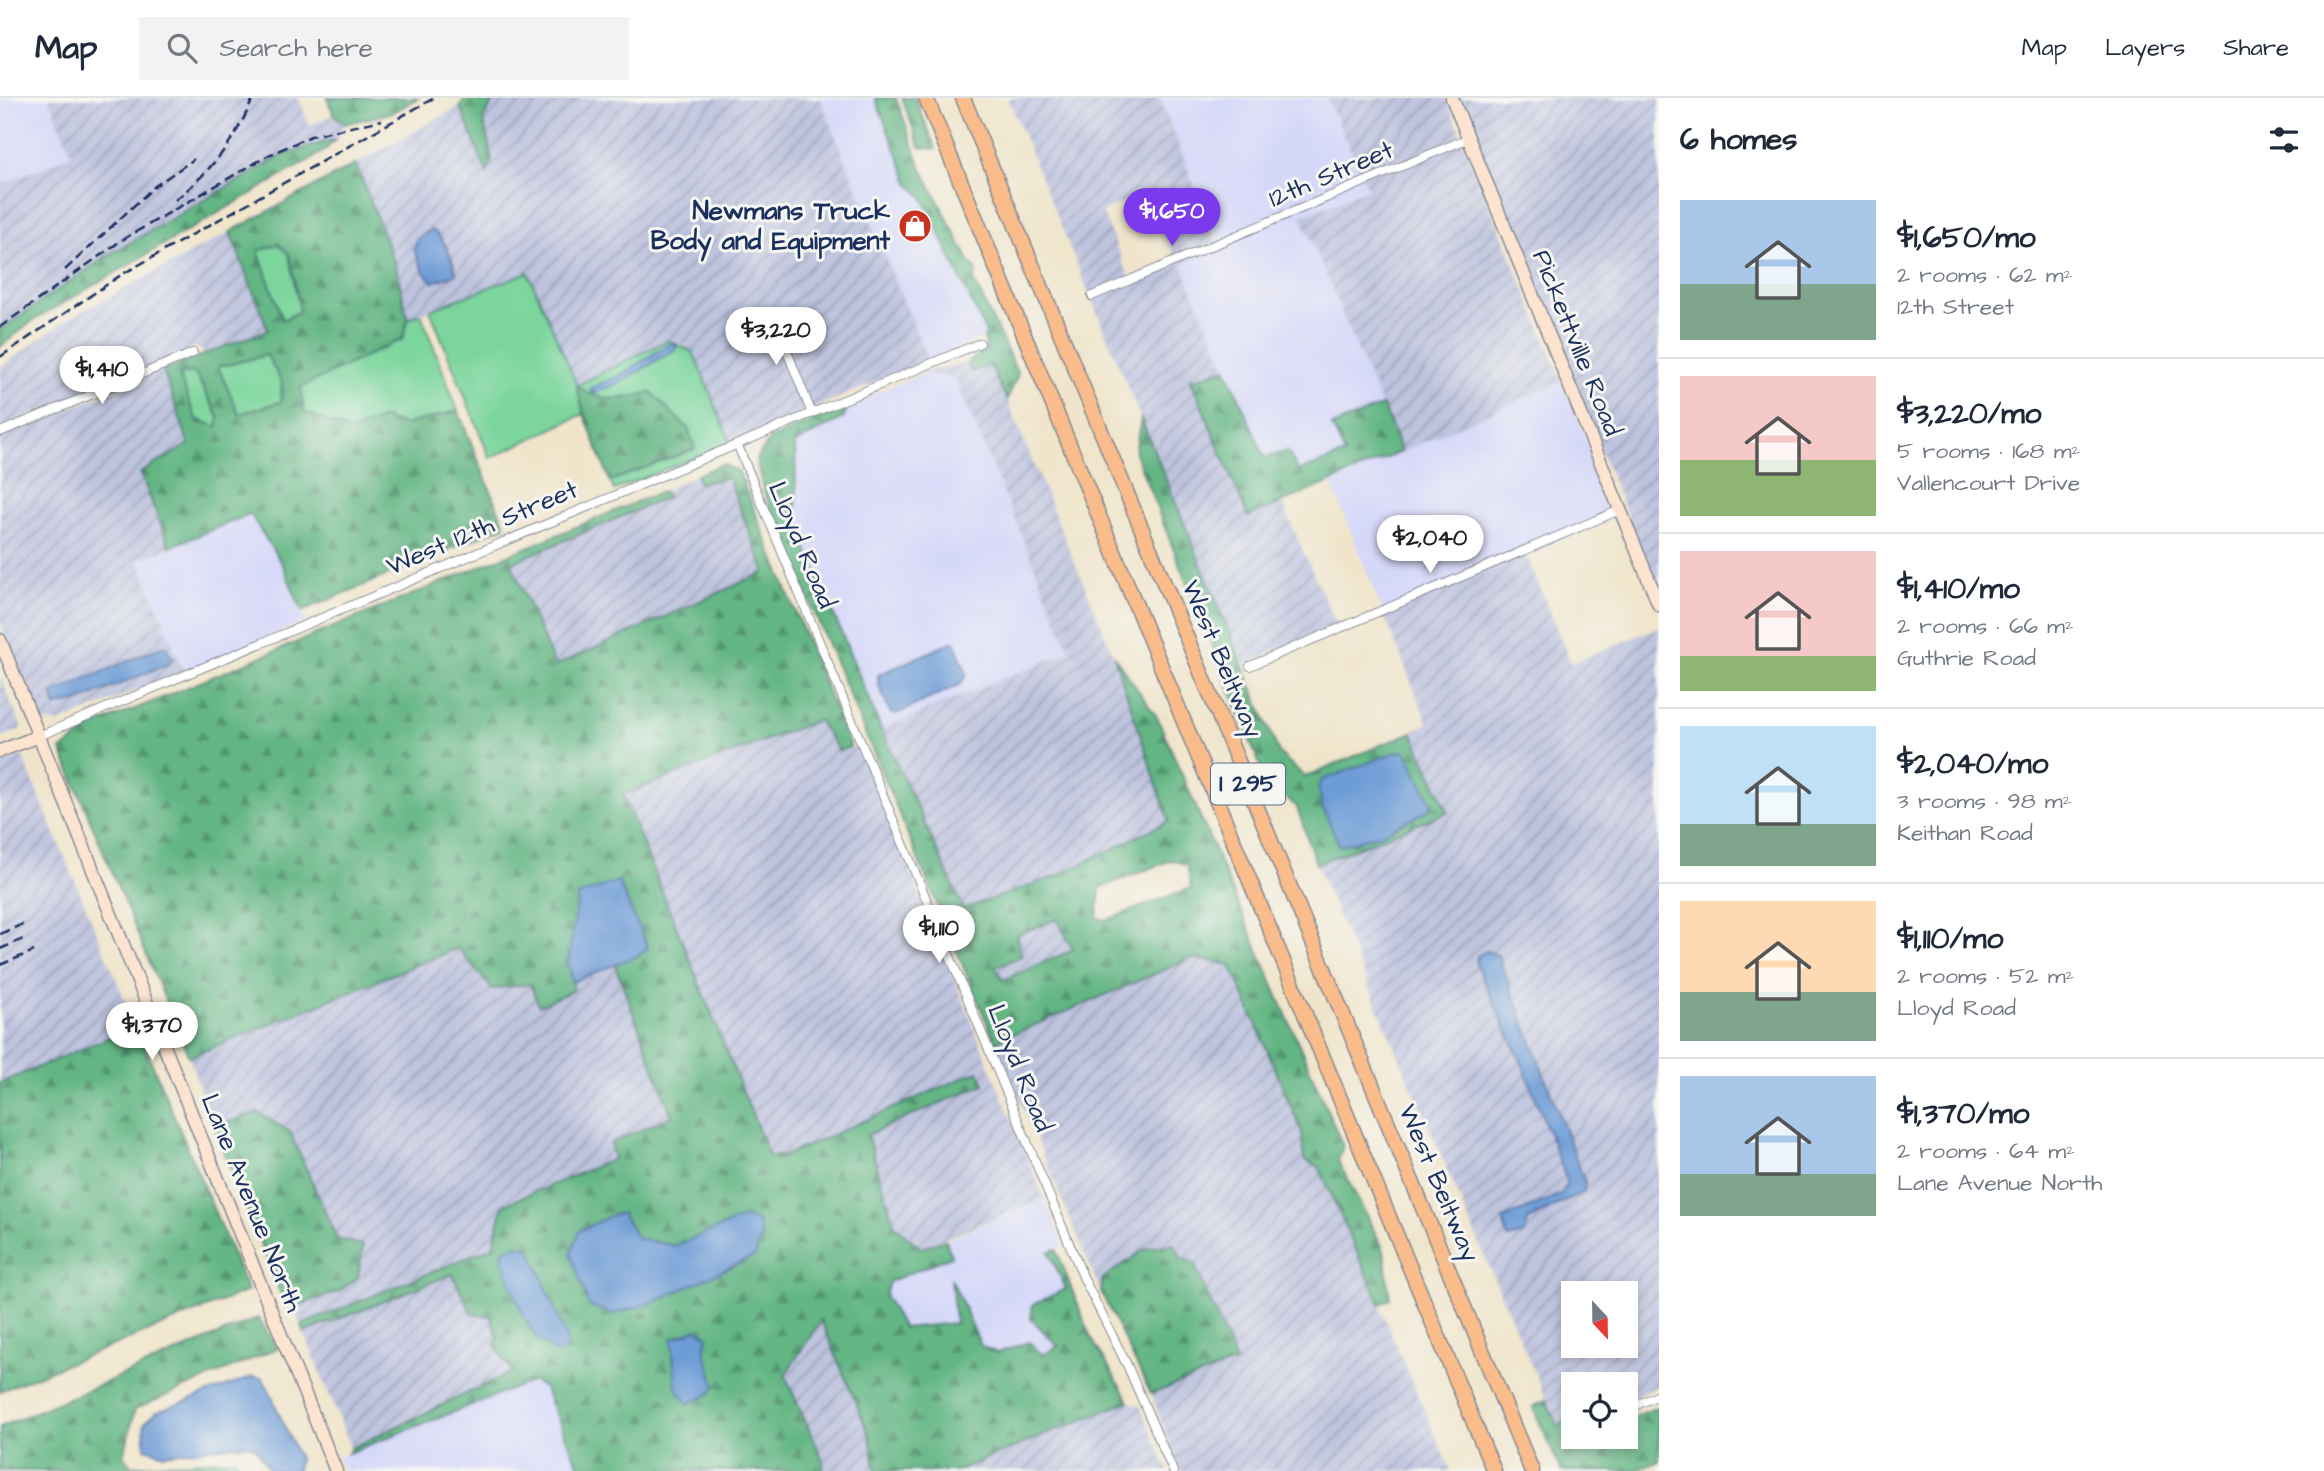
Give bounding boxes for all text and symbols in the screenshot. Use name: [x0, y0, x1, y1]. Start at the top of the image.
search box: [139, 17, 629, 80]
text: Map: [35, 25, 97, 71]
icon: search: [163, 29, 201, 67]
text: Search here: [219, 30, 373, 66]
text: Map: [2022, 31, 2067, 65]
text: Layers: [2105, 31, 2185, 65]
text: Share: [2223, 31, 2289, 65]
text: 6 homes: [1680, 119, 1797, 161]
icon: filters: [2265, 121, 2303, 159]
street label: 12th Street: [1263, 131, 1399, 216]
pin: $1,650: [1115, 188, 1229, 248]
place label: Newmans Truck Body and Equipment: [651, 193, 891, 262]
text: $1,650: [1139, 195, 1205, 227]
shop icon: Newmans Truck Body and Equipment: [896, 207, 934, 245]
text: $1,650/mo: [1897, 217, 2036, 259]
icon: home: [1736, 228, 1820, 312]
street label: Pickettville Road: [1523, 245, 1631, 441]
text: 2 rooms · 62 m²: [1897, 259, 2072, 291]
text: 12th Street: [1897, 291, 2014, 323]
pin: $3,220: [719, 308, 833, 367]
text: $3,220: [741, 314, 811, 346]
pin: $1,410: [45, 346, 159, 406]
text: $1,410: [76, 353, 128, 385]
text: $3,220/mo: [1897, 393, 2041, 435]
icon: home: [1736, 404, 1820, 488]
text: 5 rooms · 168 m²: [1897, 435, 2080, 467]
text: Vallencourt Drive: [1897, 467, 2080, 499]
street label: West 12th Street: [381, 471, 584, 585]
street label: Lloyd Road: [757, 476, 845, 615]
pin: $2,040: [1373, 516, 1487, 575]
text: $2,040: [1393, 522, 1467, 554]
text: $1,410/mo: [1897, 568, 2020, 610]
street label: West Beltway: [1171, 575, 1271, 744]
icon: home: [1736, 579, 1820, 663]
text: 2 rooms · 66 m²: [1897, 610, 2074, 642]
text: Guthrie Road: [1897, 642, 2036, 674]
text: $2,040/mo: [1897, 743, 2048, 785]
icon: home: [1736, 754, 1820, 838]
road number: I 295: [1211, 764, 1285, 804]
text: 3 rooms · 98 m²: [1897, 785, 2071, 817]
text: Keithan Road: [1897, 817, 2033, 849]
pin: $1,110: [882, 906, 996, 965]
text: $1,110: [919, 912, 959, 944]
text: $1,110/mo: [1897, 918, 2003, 960]
icon: home: [1736, 929, 1820, 1013]
text: 2 rooms · 52 m²: [1897, 960, 2074, 992]
text: Lloyd Road: [1897, 992, 2016, 1024]
street label: Lloyd Road: [976, 999, 1062, 1138]
pin: $1,370: [95, 1002, 209, 1062]
text: $1,370: [122, 1009, 182, 1041]
street label: Lane Avenue North: [192, 1089, 312, 1318]
text: $1,370/mo: [1897, 1093, 2029, 1135]
street label: West Beltway: [1388, 1099, 1488, 1268]
icon: home: [1736, 1104, 1820, 1188]
text: 2 rooms · 64 m²: [1897, 1135, 2075, 1167]
text: Lane Avenue North: [1897, 1167, 2102, 1199]
north arrow: [1561, 1281, 1638, 1358]
map controls: [1561, 1281, 1638, 1449]
button: locate: [1561, 1372, 1638, 1449]

